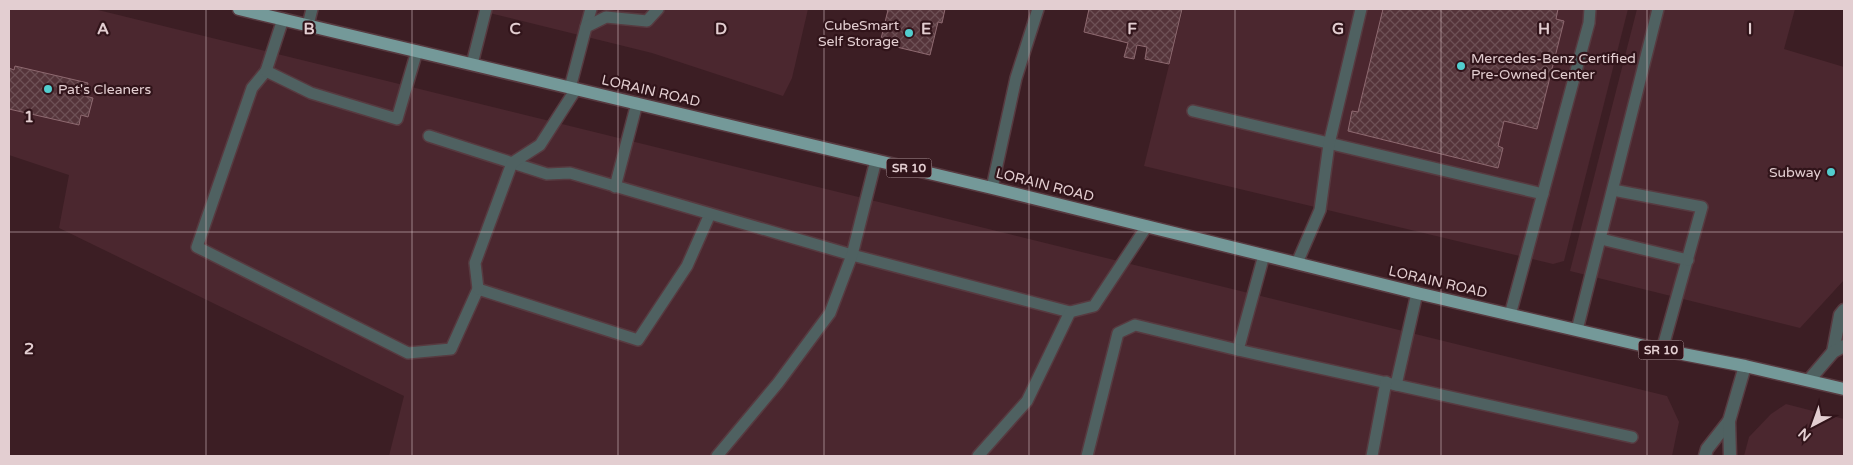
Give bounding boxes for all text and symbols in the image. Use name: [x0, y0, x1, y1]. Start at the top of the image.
place label: CubeSmart Self Storage: [818, 17, 900, 50]
text: A: [97, 19, 109, 39]
text: B: [303, 19, 315, 39]
text: C: [509, 19, 521, 39]
text: D: [715, 19, 727, 39]
text: E: [921, 19, 931, 39]
text: F: [1127, 19, 1137, 39]
text: G: [1332, 19, 1344, 39]
text: H: [1538, 19, 1550, 39]
text: I: [1748, 19, 1752, 39]
marker: CubeSmart Self Storage: [903, 27, 915, 39]
place label: Mercedes-Benz Certified Pre-Owned Center: [1471, 50, 1636, 83]
marker: Mercedes-Benz Certified Pre-Owned Center: [1455, 60, 1467, 72]
street label: LORAIN ROAD: [600, 71, 702, 111]
place label: Pat's Cleaners: [58, 81, 151, 98]
marker: Pat's Cleaners: [42, 83, 54, 95]
text: 1: [24, 107, 34, 127]
road number: SR 10: [886, 158, 932, 178]
place label: Subway: [1769, 164, 1821, 181]
street label: LORAIN ROAD: [994, 165, 1096, 205]
marker: Subway: [1825, 166, 1837, 178]
street label: LORAIN ROAD: [1387, 262, 1489, 302]
text: 2: [24, 339, 34, 359]
road number: SR 10: [1638, 340, 1684, 360]
north arrow: [1788, 400, 1838, 450]
text: N: [1795, 424, 1815, 445]

